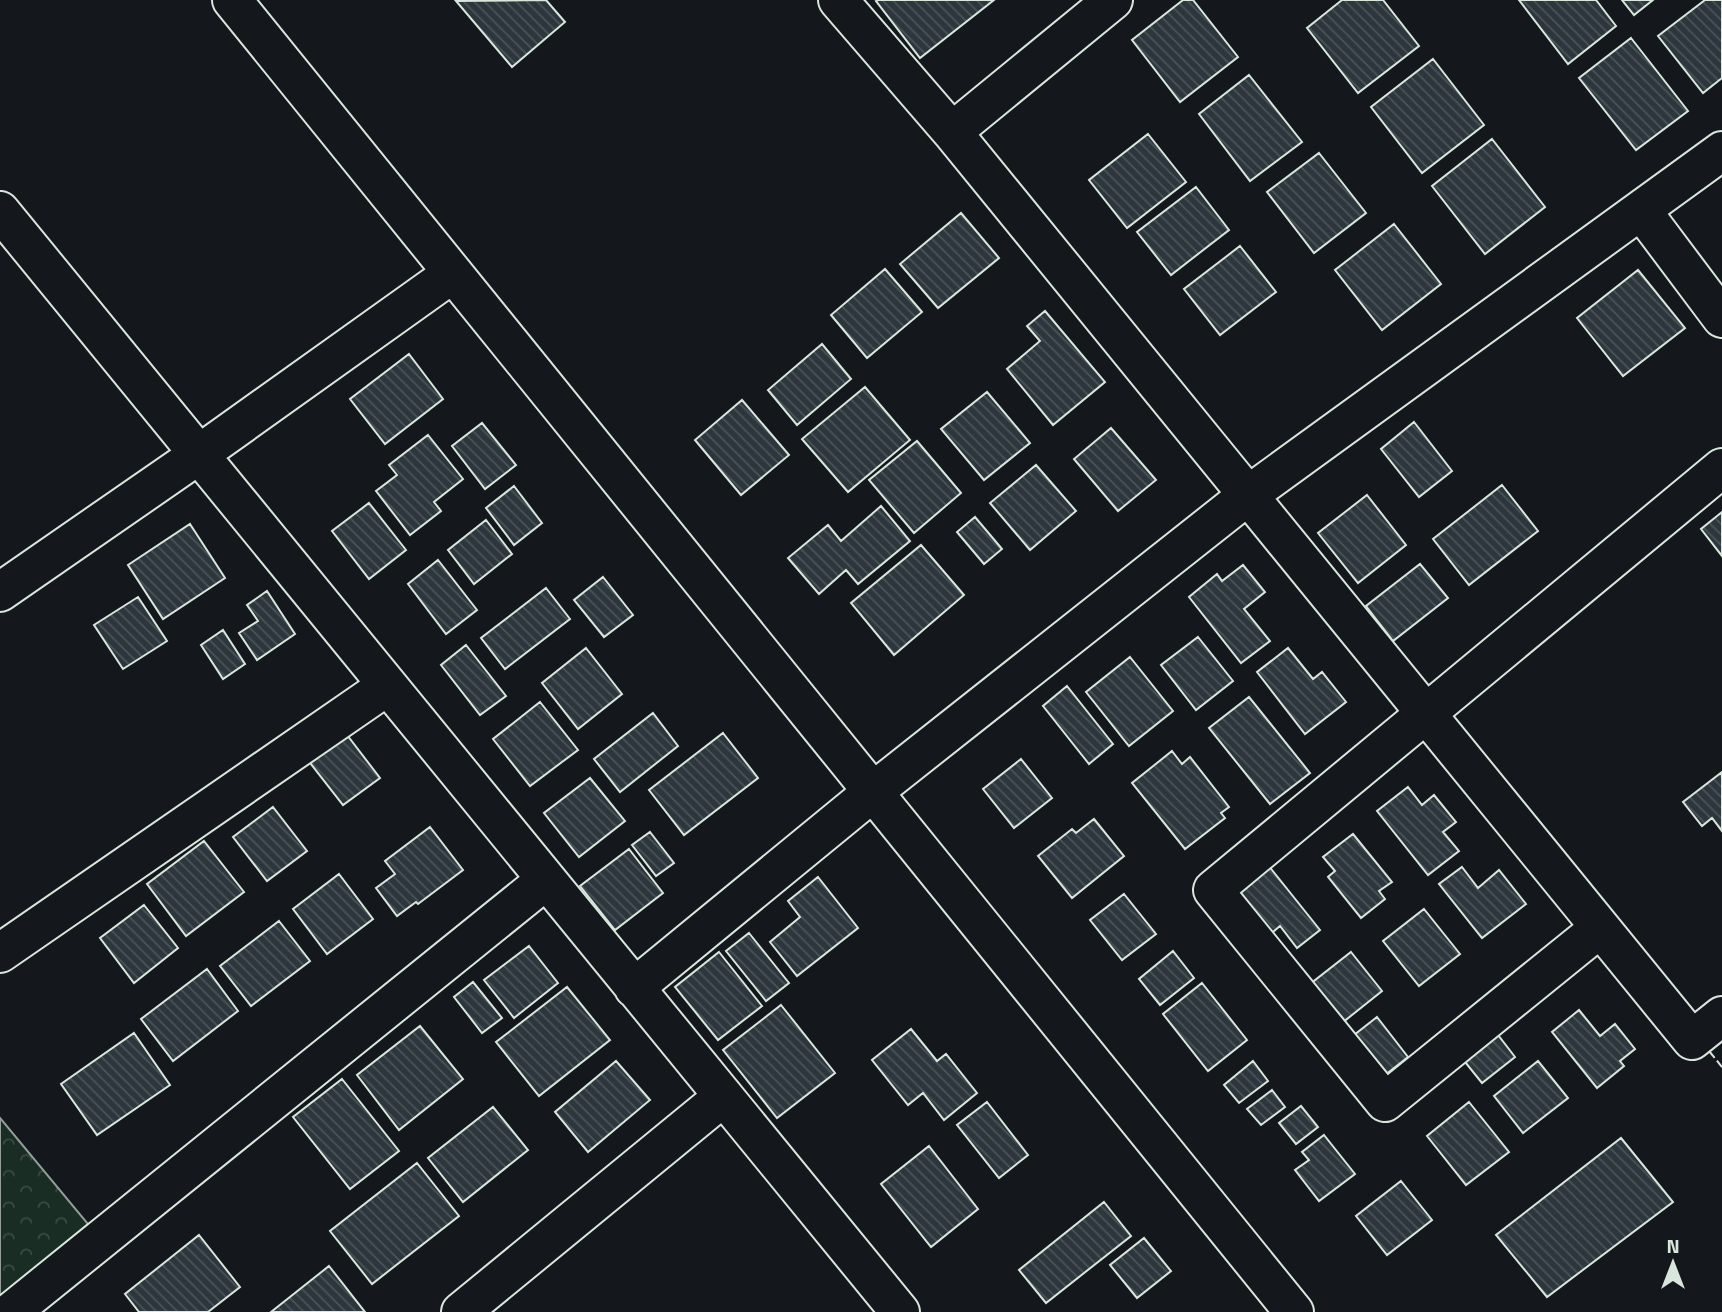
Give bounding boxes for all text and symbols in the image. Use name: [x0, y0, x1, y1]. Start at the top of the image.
north arrow: [1638, 1228, 1708, 1298]
text: N: [1666, 1231, 1680, 1260]

